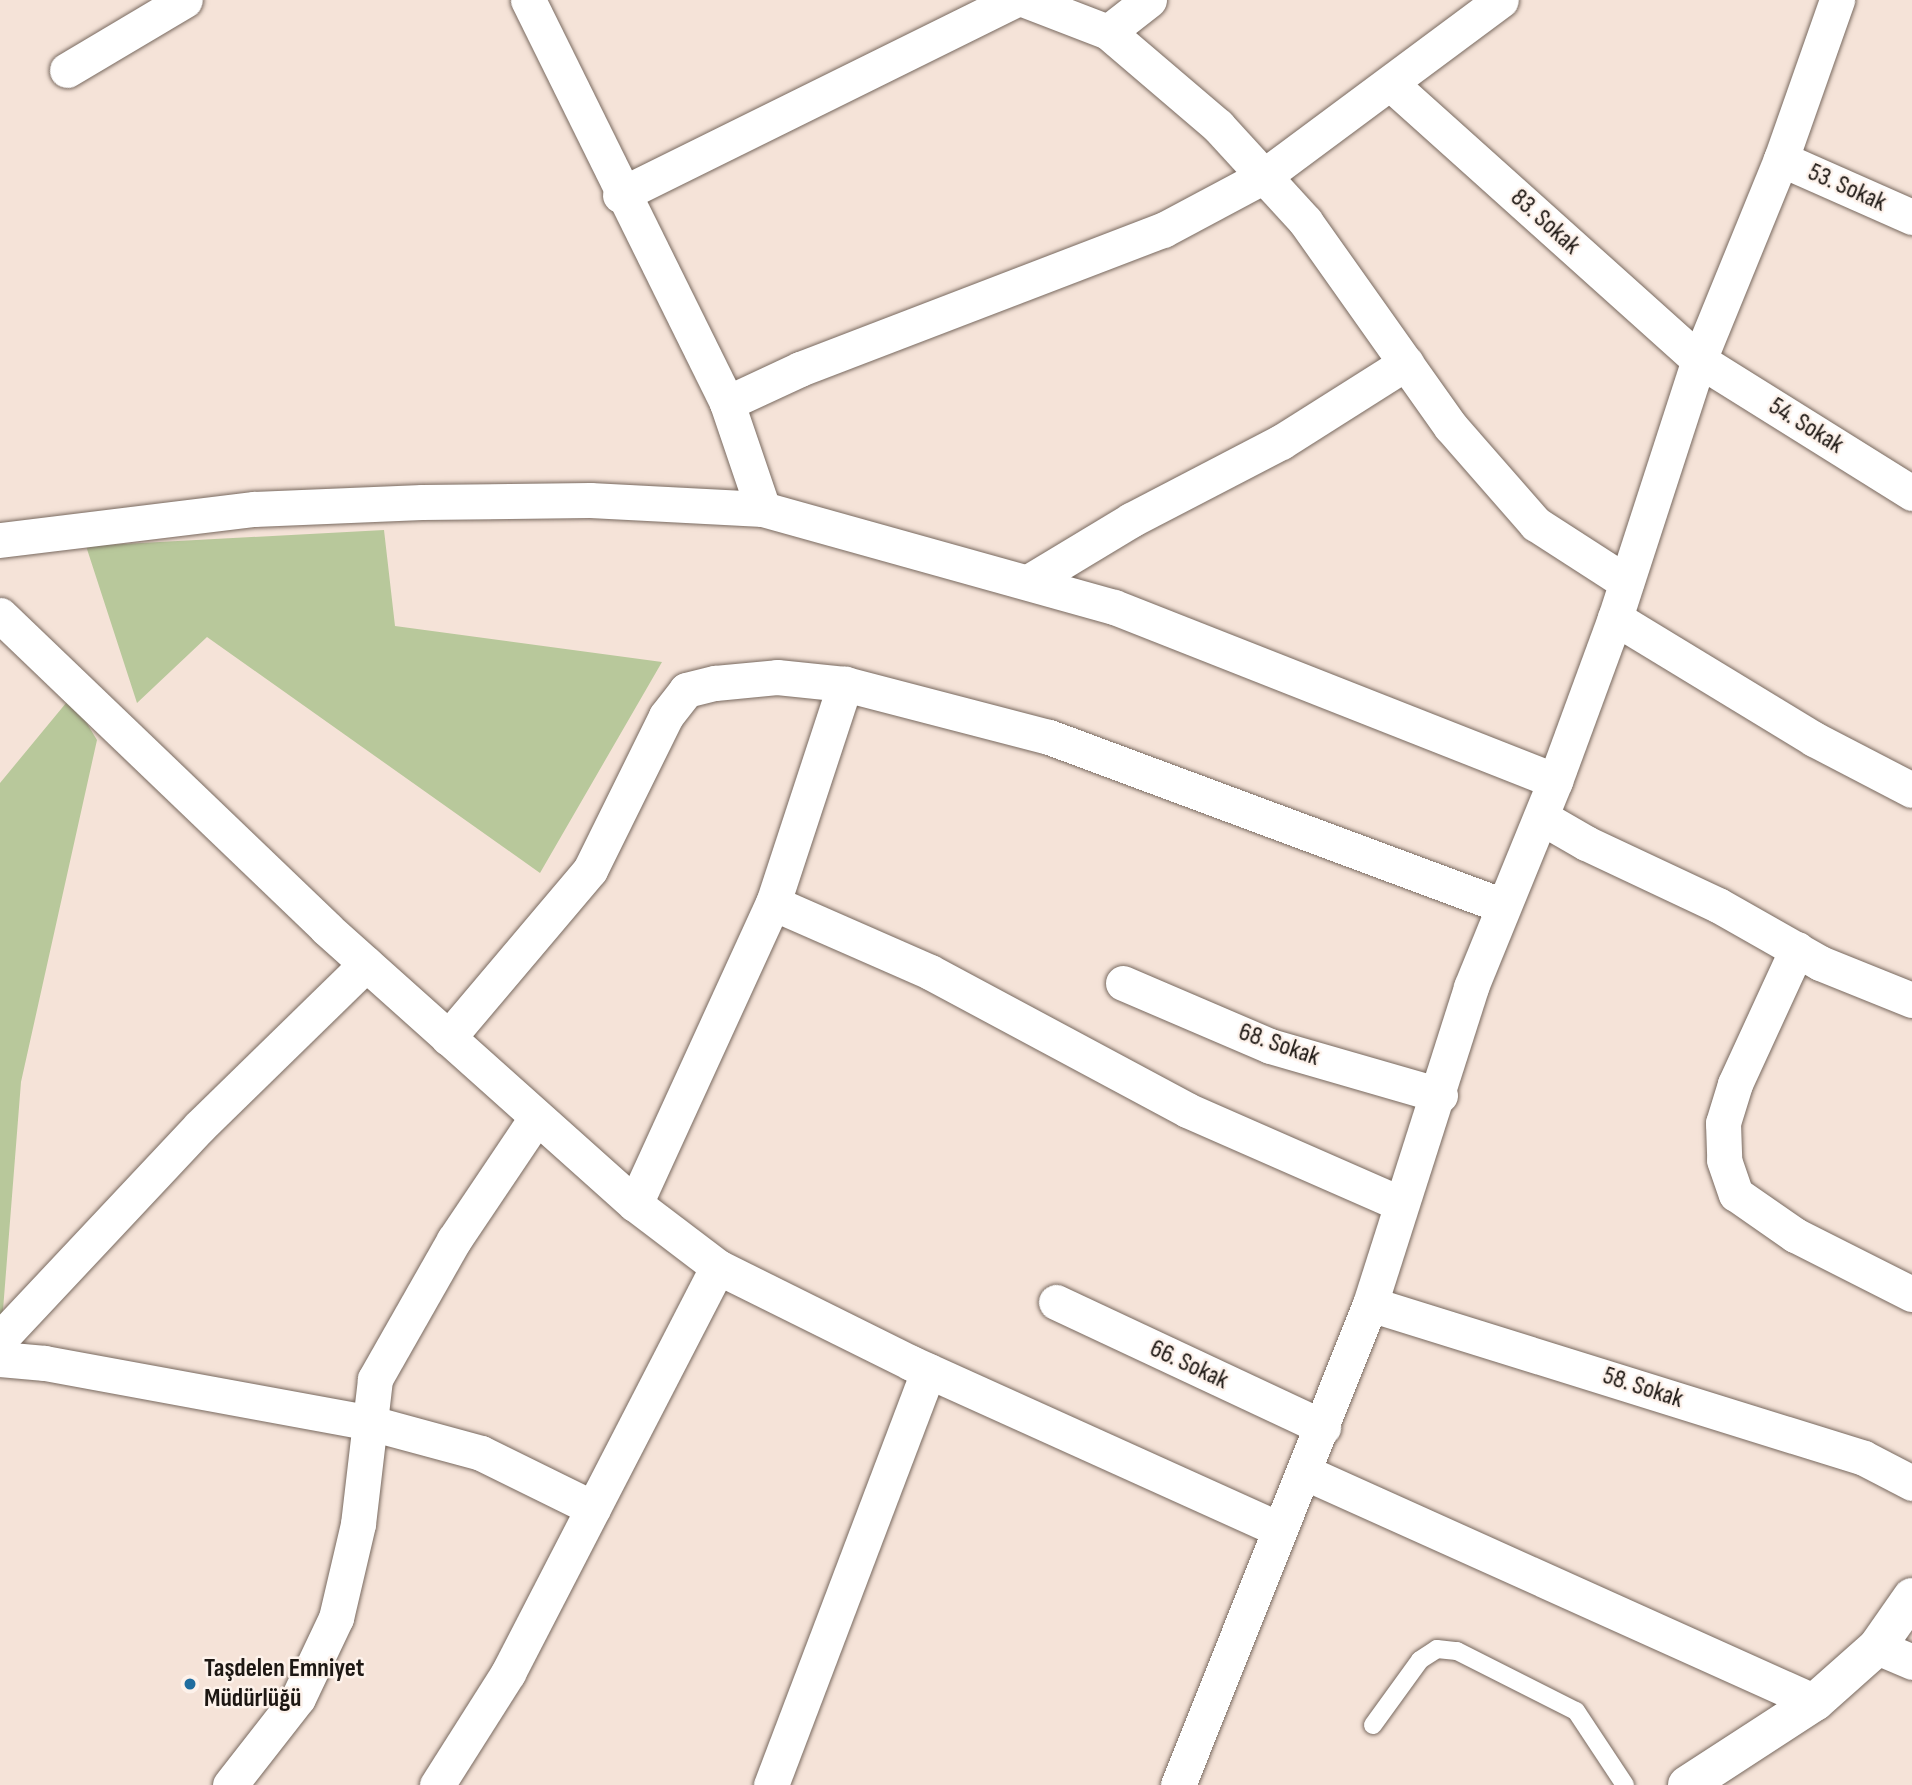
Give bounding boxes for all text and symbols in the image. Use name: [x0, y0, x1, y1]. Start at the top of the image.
street label: 53. Sokak: [1803, 157, 1891, 219]
street label: 83. Sokak: [1504, 183, 1586, 261]
street label: 54. Sokak: [1763, 391, 1849, 461]
street label: 68. Sokak: [1234, 1017, 1324, 1073]
street label: 66. Sokak: [1145, 1333, 1233, 1397]
street label: 58. Sokak: [1599, 1360, 1687, 1416]
place label: Taşdelen Emniyet Müdürlüğü: [204, 1653, 364, 1714]
marker: Taşdelen Emniyet Müdürlüğü: [182, 1676, 198, 1692]

